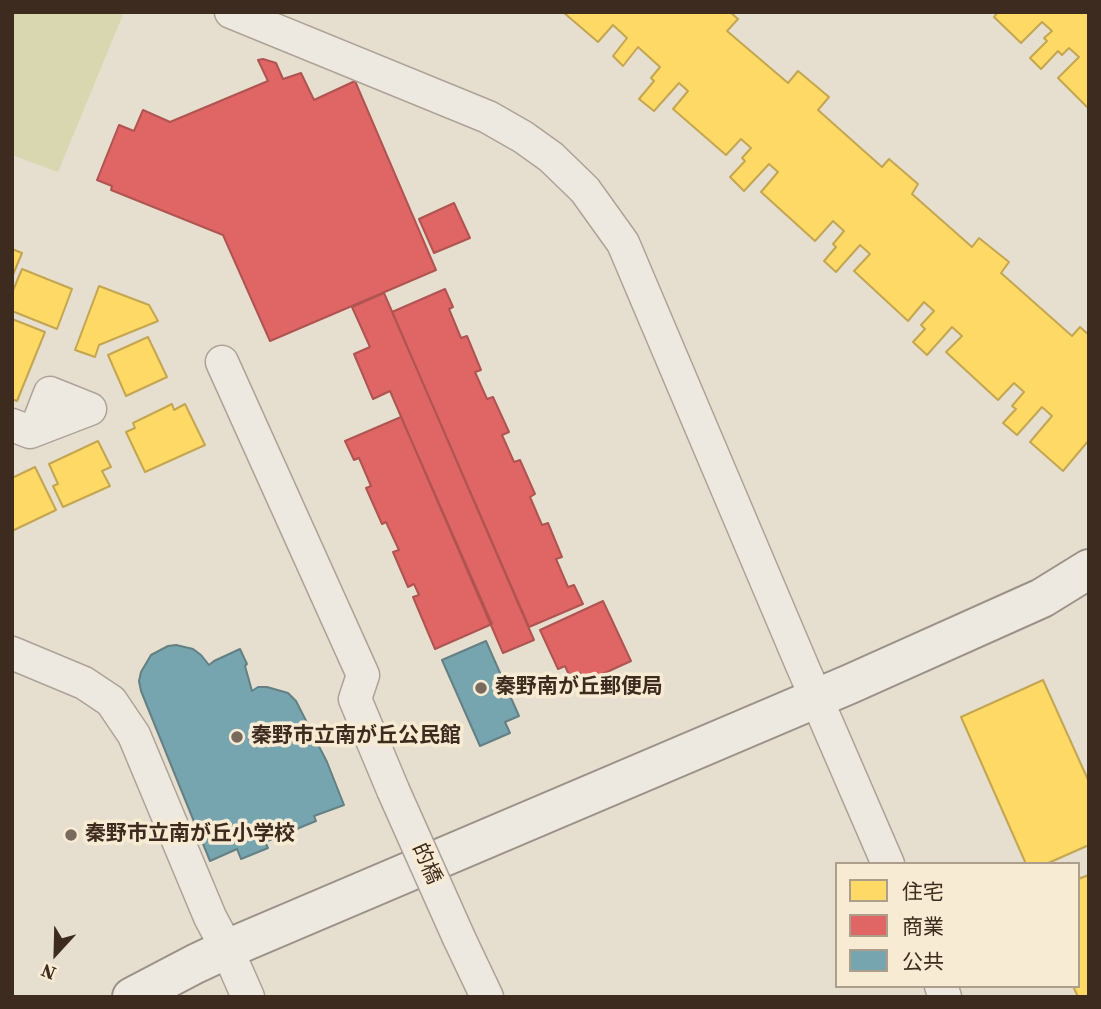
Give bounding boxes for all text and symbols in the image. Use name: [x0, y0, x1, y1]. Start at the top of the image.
place label: 秦野南が丘郵便局: [495, 675, 663, 701]
marker: 秦野南が丘郵便局: [473, 680, 489, 696]
place label: 秦野市立南が丘公民館: [251, 724, 461, 750]
marker: 秦野市立南が丘公民館: [229, 729, 245, 745]
place label: 秦野市立南が丘小学校: [85, 822, 295, 848]
marker: 秦野市立南が丘小学校: [63, 827, 79, 843]
street label: 的橋: [406, 840, 446, 888]
legend: [835, 862, 1080, 988]
text: 住宅: [902, 877, 944, 906]
text: 商業: [902, 912, 944, 941]
north arrow: [21, 918, 91, 988]
text: 公共: [902, 947, 944, 976]
text: N: [37, 958, 59, 987]

